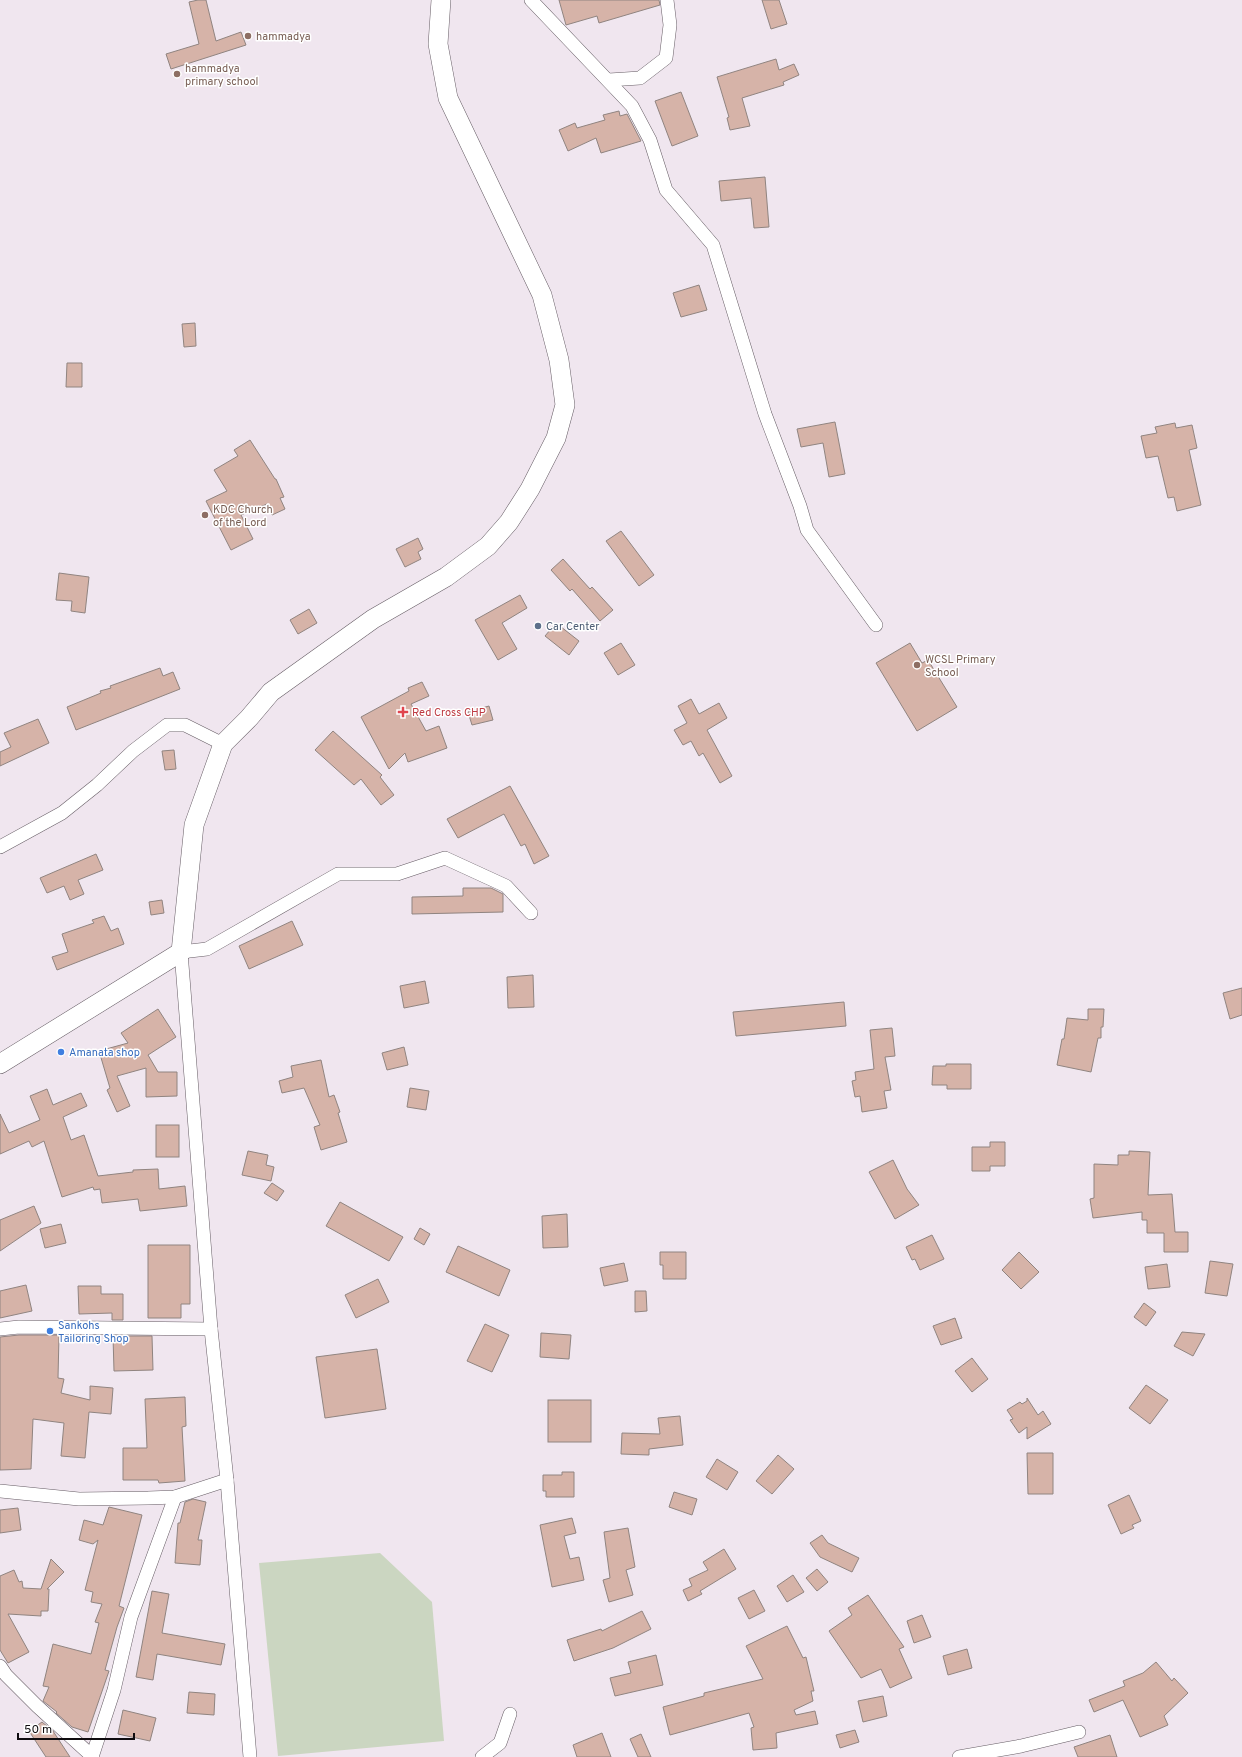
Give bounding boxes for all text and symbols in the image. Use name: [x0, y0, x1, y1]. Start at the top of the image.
place label: hammadya: [256, 30, 311, 44]
marker: hammadya: [243, 31, 253, 41]
place label: hammadya primary school: [185, 62, 259, 89]
marker: hammadya primary school: [172, 69, 182, 79]
place label: KDC Church of the Lord: [213, 503, 273, 530]
marker: KDC Church of the Lord: [200, 510, 210, 520]
place label: Car Center: [546, 620, 600, 634]
marker: Car Center: [533, 621, 543, 631]
place label: WCSL Primary School: [925, 653, 996, 680]
marker: WCSL Primary School: [912, 660, 922, 670]
marker: Red Cross CHP: [397, 706, 409, 718]
place label: Red Cross CHP: [412, 706, 486, 720]
place label: Amanata shop: [69, 1046, 140, 1060]
marker: Amanata shop: [56, 1047, 66, 1057]
place label: Sankohs Tailoring Shop: [58, 1319, 129, 1346]
marker: Sankohs Tailoring Shop: [45, 1326, 55, 1336]
scale bar: [18, 1715, 134, 1741]
text: 50 m: [24, 1722, 52, 1738]

